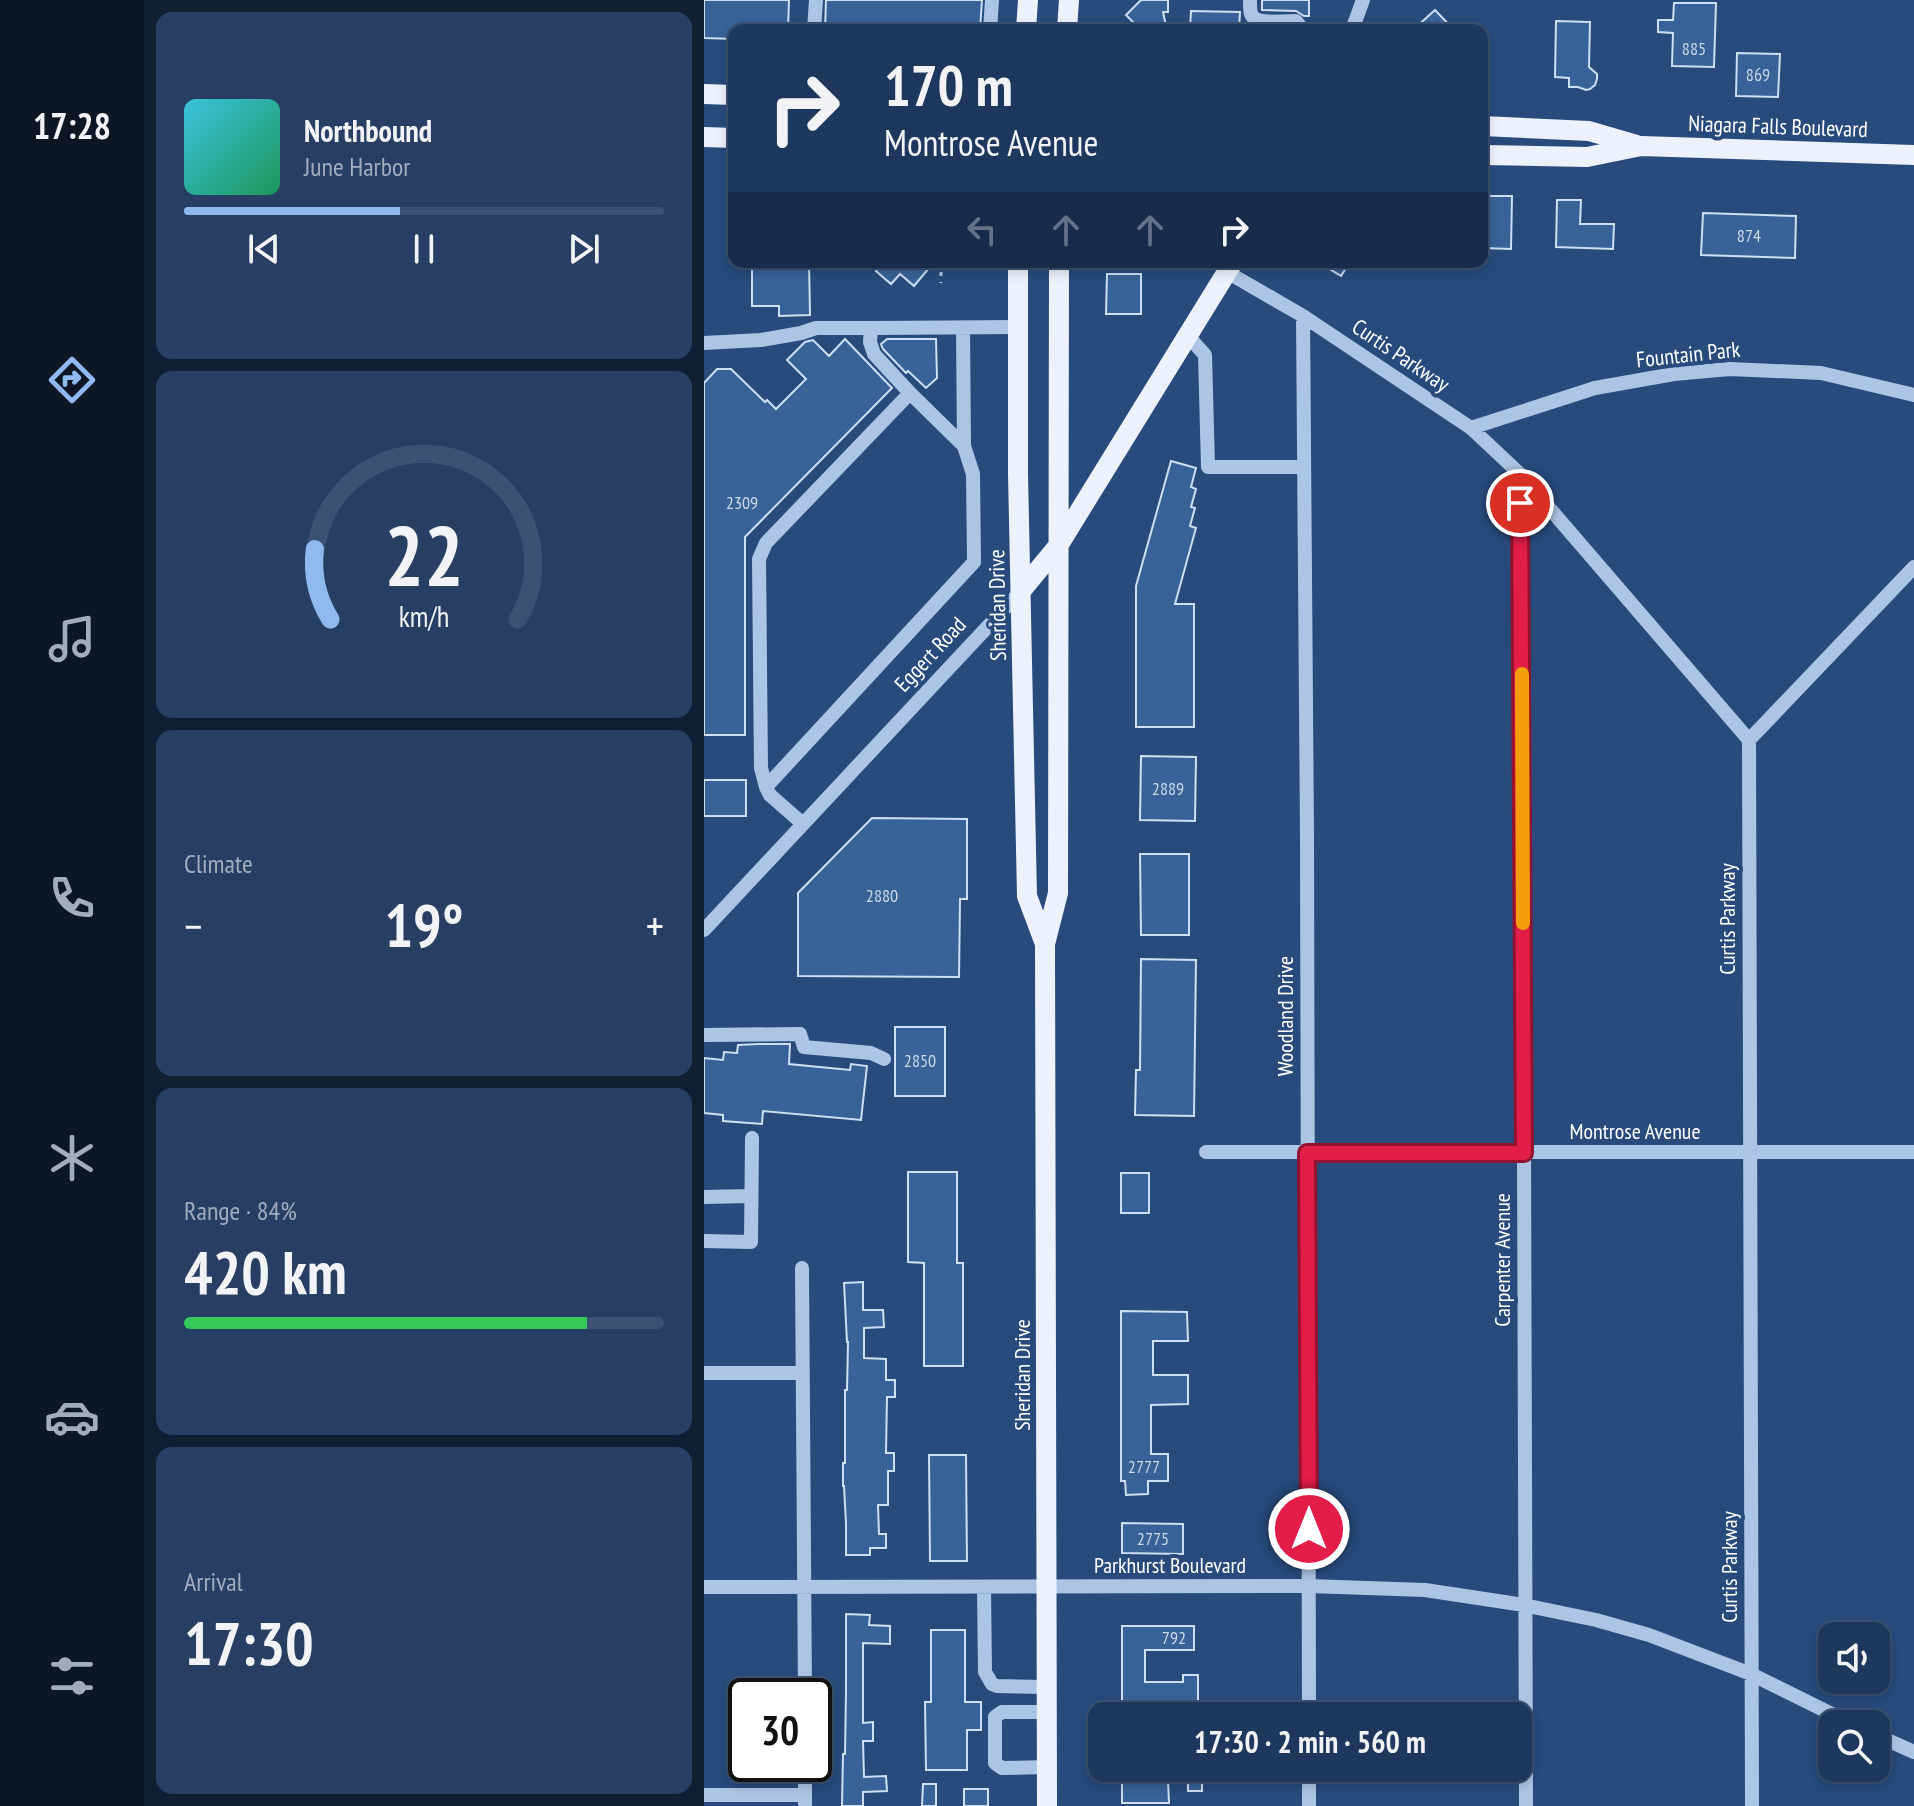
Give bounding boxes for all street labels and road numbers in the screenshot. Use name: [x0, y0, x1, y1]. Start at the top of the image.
street label: Niagara Falls Boulevard: [1688, 109, 1868, 143]
street label: Curtis Parkway: [1347, 312, 1456, 398]
street label: Fountain Park: [1635, 335, 1742, 373]
street label: Sheridan Drive: [982, 549, 1012, 661]
street label: Eggert Road: [888, 611, 972, 697]
street label: Curtis Parkway: [1713, 862, 1741, 975]
street label: Woodland Drive: [1271, 956, 1299, 1076]
street label: Montrose Avenue: [1570, 1117, 1701, 1145]
street label: Carpenter Avenue: [1488, 1193, 1516, 1327]
street label: Sheridan Drive: [1008, 1319, 1036, 1431]
street label: Curtis Parkway: [1715, 1510, 1743, 1623]
street label: Parkhurst Boulevard: [1094, 1551, 1246, 1579]

